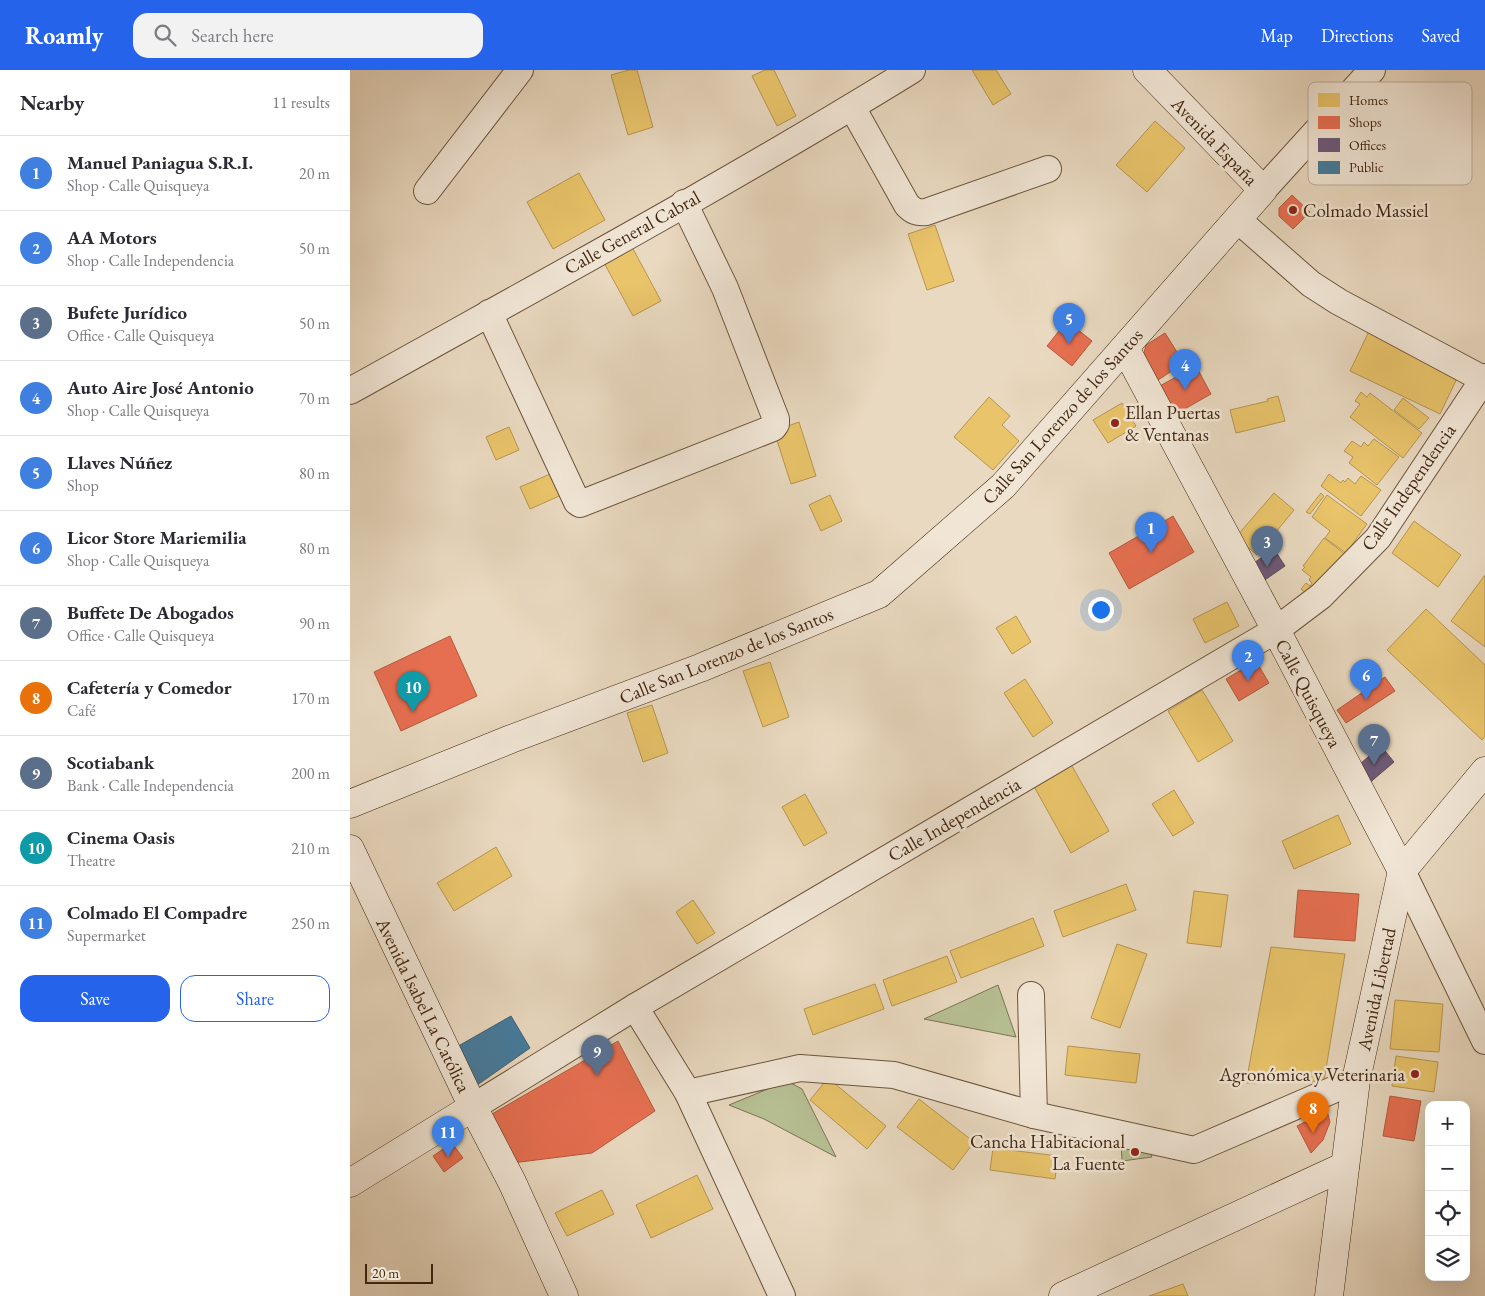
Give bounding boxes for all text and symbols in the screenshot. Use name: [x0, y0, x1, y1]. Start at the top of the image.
search box: [133, 13, 483, 58]
text: Roamly: [25, 20, 103, 51]
icon: search: [151, 21, 179, 49]
text: Search here: [191, 23, 274, 48]
text: Map: [1261, 24, 1293, 47]
text: Directions: [1321, 24, 1393, 47]
text: Saved: [1421, 24, 1460, 47]
legend: [1308, 82, 1472, 185]
text: Nearby: [20, 89, 84, 116]
street label: Avenida España: [1165, 91, 1264, 191]
text: Homes: [1349, 91, 1389, 109]
text: 11 results: [272, 92, 330, 113]
text: Shops: [1349, 113, 1382, 131]
text: Offices: [1349, 136, 1386, 154]
text: Manuel Paniagua S.R.I.: [67, 150, 253, 175]
text: Public: [1349, 158, 1384, 176]
text: 1: [32, 163, 40, 184]
text: 20 m: [299, 163, 330, 184]
text: Shop · Calle Quisqueya: [67, 175, 209, 196]
street label: Calle General Cabral: [560, 185, 705, 280]
place label: Colmado Massiel: [1303, 198, 1429, 223]
marker: Colmado Massiel: [1287, 204, 1299, 216]
text: AA Motors: [67, 225, 157, 250]
text: 2: [32, 238, 40, 259]
text: 50 m: [299, 238, 330, 259]
text: Shop · Calle Independencia: [67, 250, 234, 271]
text: Bufete Jurídico: [67, 300, 187, 325]
pin: 5: [1053, 303, 1085, 344]
text: 3: [32, 313, 40, 334]
text: 50 m: [299, 313, 330, 334]
street label: Calle San Lorenzo de los Santos: [976, 323, 1148, 510]
text: Office · Calle Quisqueya: [67, 325, 214, 346]
pin: 4: [1169, 349, 1201, 390]
text: Auto Aire José Antonio: [67, 375, 254, 400]
text: 4: [32, 388, 40, 409]
text: 70 m: [299, 388, 330, 409]
text: Shop · Calle Quisqueya: [67, 400, 209, 421]
place label: Ellan Puertas & Ventanas: [1125, 400, 1220, 447]
marker: Ellan Puertas & Ventanas: [1109, 417, 1121, 429]
street label: Calle Independencia: [1355, 419, 1462, 556]
text: Llaves Núñez: [67, 450, 172, 475]
text: 5: [32, 463, 40, 484]
text: 80 m: [299, 463, 330, 484]
text: Shop: [67, 475, 99, 496]
pin: 1: [1135, 512, 1167, 553]
text: Licor Store Mariemilia: [67, 525, 247, 550]
pin: 3: [1251, 526, 1283, 567]
text: 6: [32, 538, 40, 559]
text: 80 m: [299, 538, 330, 559]
text: Shop · Calle Quisqueya: [67, 550, 209, 571]
your location: [1088, 597, 1114, 623]
text: Buffete De Abogados: [67, 600, 234, 625]
street label: Calle San Lorenzo de los Santos: [615, 601, 837, 710]
text: 7: [32, 613, 40, 634]
text: 90 m: [299, 613, 330, 634]
text: Office · Calle Quisqueya: [67, 625, 214, 646]
street label: Calle Quisqueya: [1269, 635, 1348, 752]
pin: 2: [1232, 640, 1264, 681]
pin: 6: [1350, 659, 1382, 700]
pin: 10: [397, 671, 429, 712]
text: Cafetería y Comedor: [67, 675, 232, 700]
text: 8: [32, 688, 40, 709]
text: 170 m: [291, 688, 330, 709]
text: Café: [67, 700, 96, 721]
pin: 7: [1358, 724, 1390, 765]
text: Scotiabank: [67, 750, 155, 775]
text: 9: [32, 763, 40, 784]
text: 200 m: [291, 763, 330, 784]
street label: Calle Independencia: [883, 771, 1025, 868]
text: Bank · Calle Independencia: [67, 775, 234, 796]
text: Cinema Oasis: [67, 825, 175, 850]
text: 10: [28, 838, 44, 859]
text: 210 m: [291, 838, 330, 859]
text: Theatre: [67, 850, 115, 871]
text: Colmado El Compadre: [67, 900, 247, 925]
text: 11: [28, 913, 44, 934]
text: 250 m: [291, 913, 330, 934]
street label: Avenida Isabel La Católica: [370, 913, 477, 1097]
text: Supermarket: [67, 925, 146, 946]
street label: Avenida Libertad: [1351, 925, 1402, 1054]
button: Save: [20, 975, 170, 1022]
button: Share: [180, 975, 330, 1022]
pin: 9: [581, 1035, 613, 1076]
place label: Agronómica y Veterinaria: [1218, 1062, 1405, 1087]
marker: Agronómica y Veterinaria: [1409, 1068, 1421, 1080]
pin: 8: [1297, 1092, 1329, 1133]
map controls: [1425, 1101, 1470, 1281]
button: +: [1425, 1101, 1470, 1146]
pin: 11: [432, 1116, 464, 1157]
place label: Cancha Habitacional La Fuente: [970, 1129, 1125, 1176]
marker: Cancha Habitacional La Fuente: [1129, 1146, 1141, 1158]
button: −: [1425, 1146, 1470, 1191]
button: locate: [1425, 1191, 1470, 1236]
button: layers: [1425, 1236, 1470, 1281]
scale bar: [365, 1261, 432, 1284]
text: 20 m: [372, 1264, 399, 1282]

